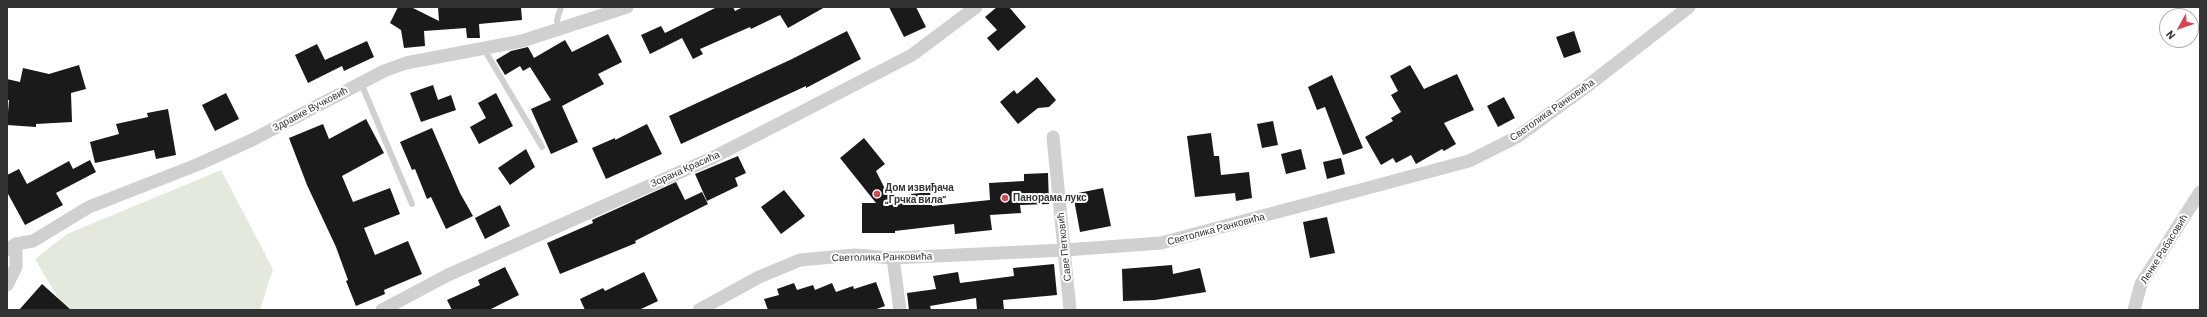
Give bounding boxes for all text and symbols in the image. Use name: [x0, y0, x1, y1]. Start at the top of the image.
north arrow: [2159, 8, 2199, 48]
text: N: [2163, 28, 2178, 42]
street label: Светолика Ранковића: [1507, 76, 1597, 144]
street label: Здравке Вучковић: [270, 84, 350, 134]
street label: Зорана Красића: [649, 148, 721, 190]
place label: Дом извиђача „Грчка вила”: [885, 182, 954, 206]
marker: Дом извиђача „Грчка вила”: [872, 189, 882, 199]
place label: Панорама лукс: [1013, 192, 1087, 204]
marker: Панорама лукс: [1000, 193, 1010, 203]
street label: Светолика Ранковића: [1166, 210, 1266, 248]
street label: Саве Петковић: [1054, 212, 1074, 282]
street label: Ленке Рабасовић: [2138, 212, 2190, 286]
street label: Светолика Ранковића: [832, 250, 932, 264]

